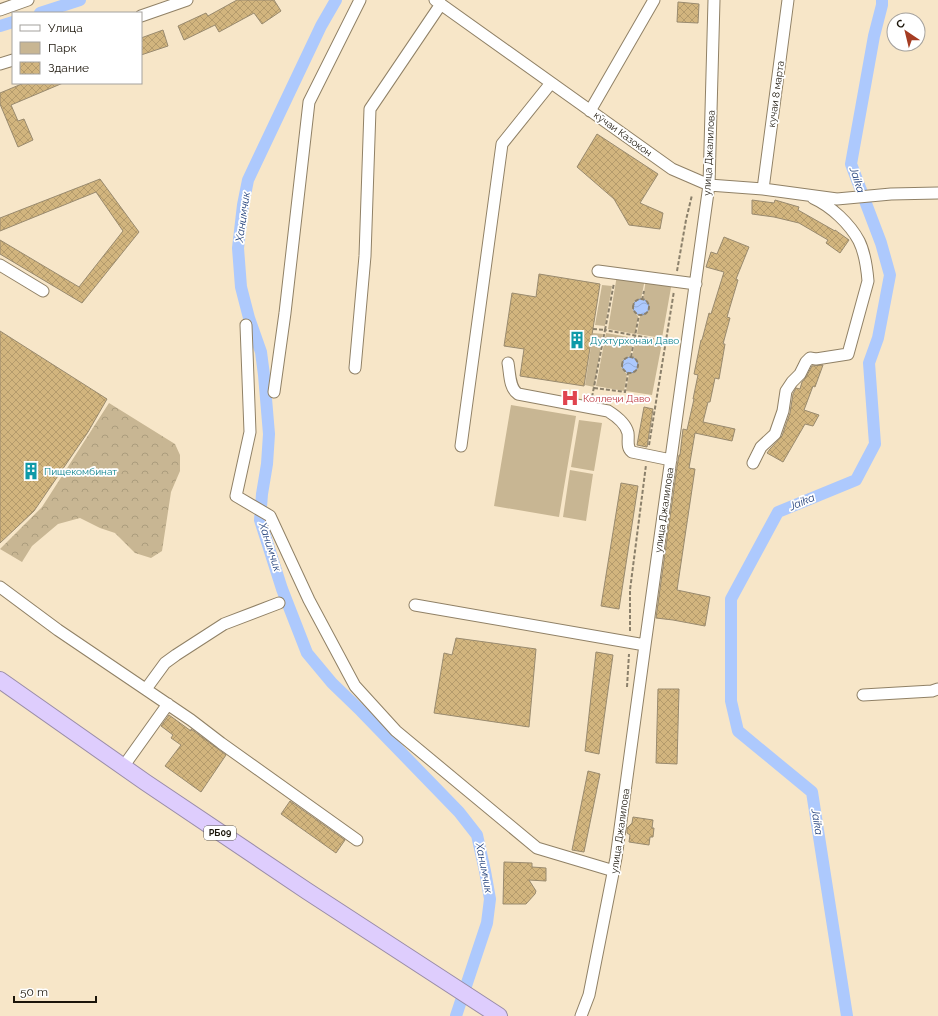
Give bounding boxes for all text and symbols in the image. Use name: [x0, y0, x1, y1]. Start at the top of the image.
legend: [12, 12, 142, 84]
north arrow: [886, 12, 926, 52]
text: С: [894, 16, 908, 32]
text: Улица: [48, 21, 83, 35]
text: Парк: [48, 41, 77, 55]
street label: кучаи 8 марта: [766, 60, 786, 128]
text: Здание: [48, 61, 89, 75]
street label: кӯчаи Казокон: [592, 109, 654, 159]
street label: улица Джалилова: [701, 110, 717, 196]
water label: Jaika: [846, 164, 867, 195]
water label: Ханимчик: [233, 190, 253, 244]
building icon: Духтурхонаи Даво: [567, 330, 587, 350]
place label: Духтурхонаи Даво: [590, 335, 679, 346]
hospital icon: Коллеҷи Даво: [560, 388, 580, 408]
place label: Коллеҷи Даво: [583, 393, 650, 404]
building icon: Пищекомбинат: [21, 461, 41, 481]
place label: Пищекомбинат: [44, 466, 117, 477]
street label: улица Джалилова: [653, 467, 675, 553]
water label: Jaika: [786, 491, 817, 514]
water label: Ханимчик: [256, 520, 284, 574]
street label: улица Джалилова: [609, 788, 631, 874]
water label: Jaika: [808, 807, 826, 836]
road number: РБ09: [204, 826, 236, 840]
water label: Ханимчик: [473, 841, 495, 895]
scale bar: [14, 978, 96, 1004]
text: 50 m: [20, 985, 48, 999]

